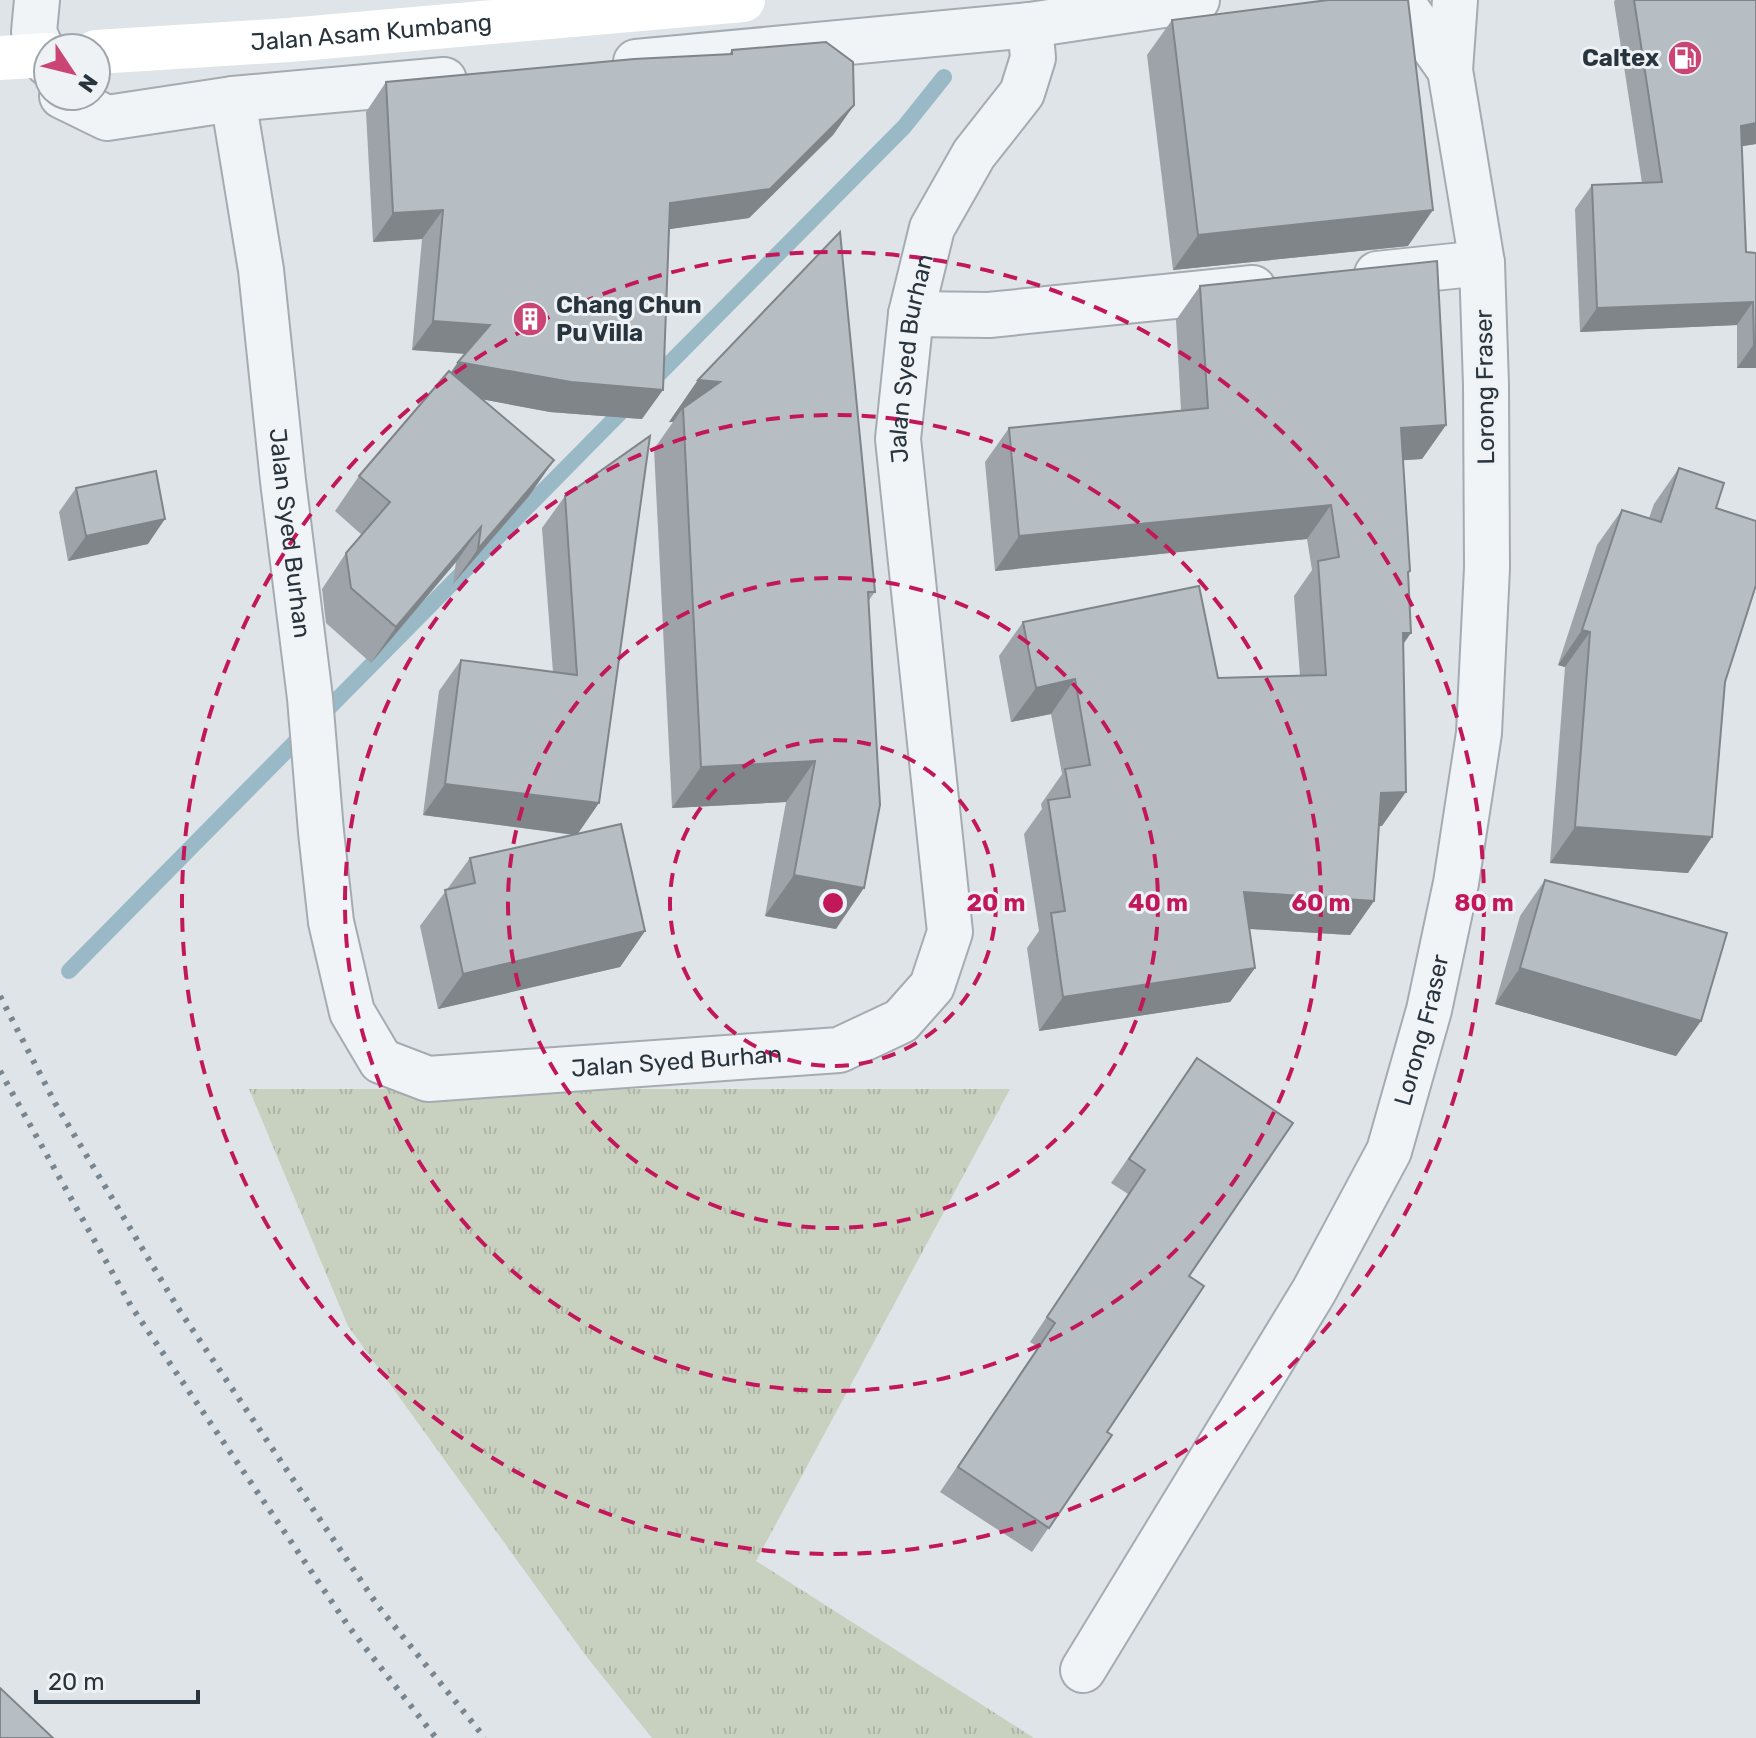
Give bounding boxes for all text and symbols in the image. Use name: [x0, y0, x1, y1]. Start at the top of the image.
street label: Jalan Asam Kumbang: [250, 8, 493, 56]
north arrow: [32, 32, 112, 112]
fuel station icon: Caltex: [1666, 39, 1704, 77]
place label: Caltex: [1582, 44, 1659, 72]
text: N: [72, 69, 104, 97]
street label: Jalan Syed Burhan: [884, 251, 939, 465]
place label: Chang Chun Pu Villa: [556, 291, 702, 347]
building icon: Chang Chun Pu Villa: [511, 300, 549, 338]
street label: Lorong Fraser: [1470, 309, 1500, 465]
street label: Jalan Syed Burhan: [264, 427, 316, 640]
centre of rings: [819, 889, 847, 917]
text: 20 m: [966, 889, 1026, 917]
text: 40 m: [1128, 889, 1188, 917]
text: 60 m: [1291, 889, 1351, 917]
text: 80 m: [1454, 889, 1514, 917]
street label: Lorong Fraser: [1389, 952, 1454, 1109]
street label: Jalan Syed Burhan: [570, 1040, 783, 1083]
scale bar: [36, 1654, 198, 1704]
text: 20 m: [48, 1668, 105, 1696]

